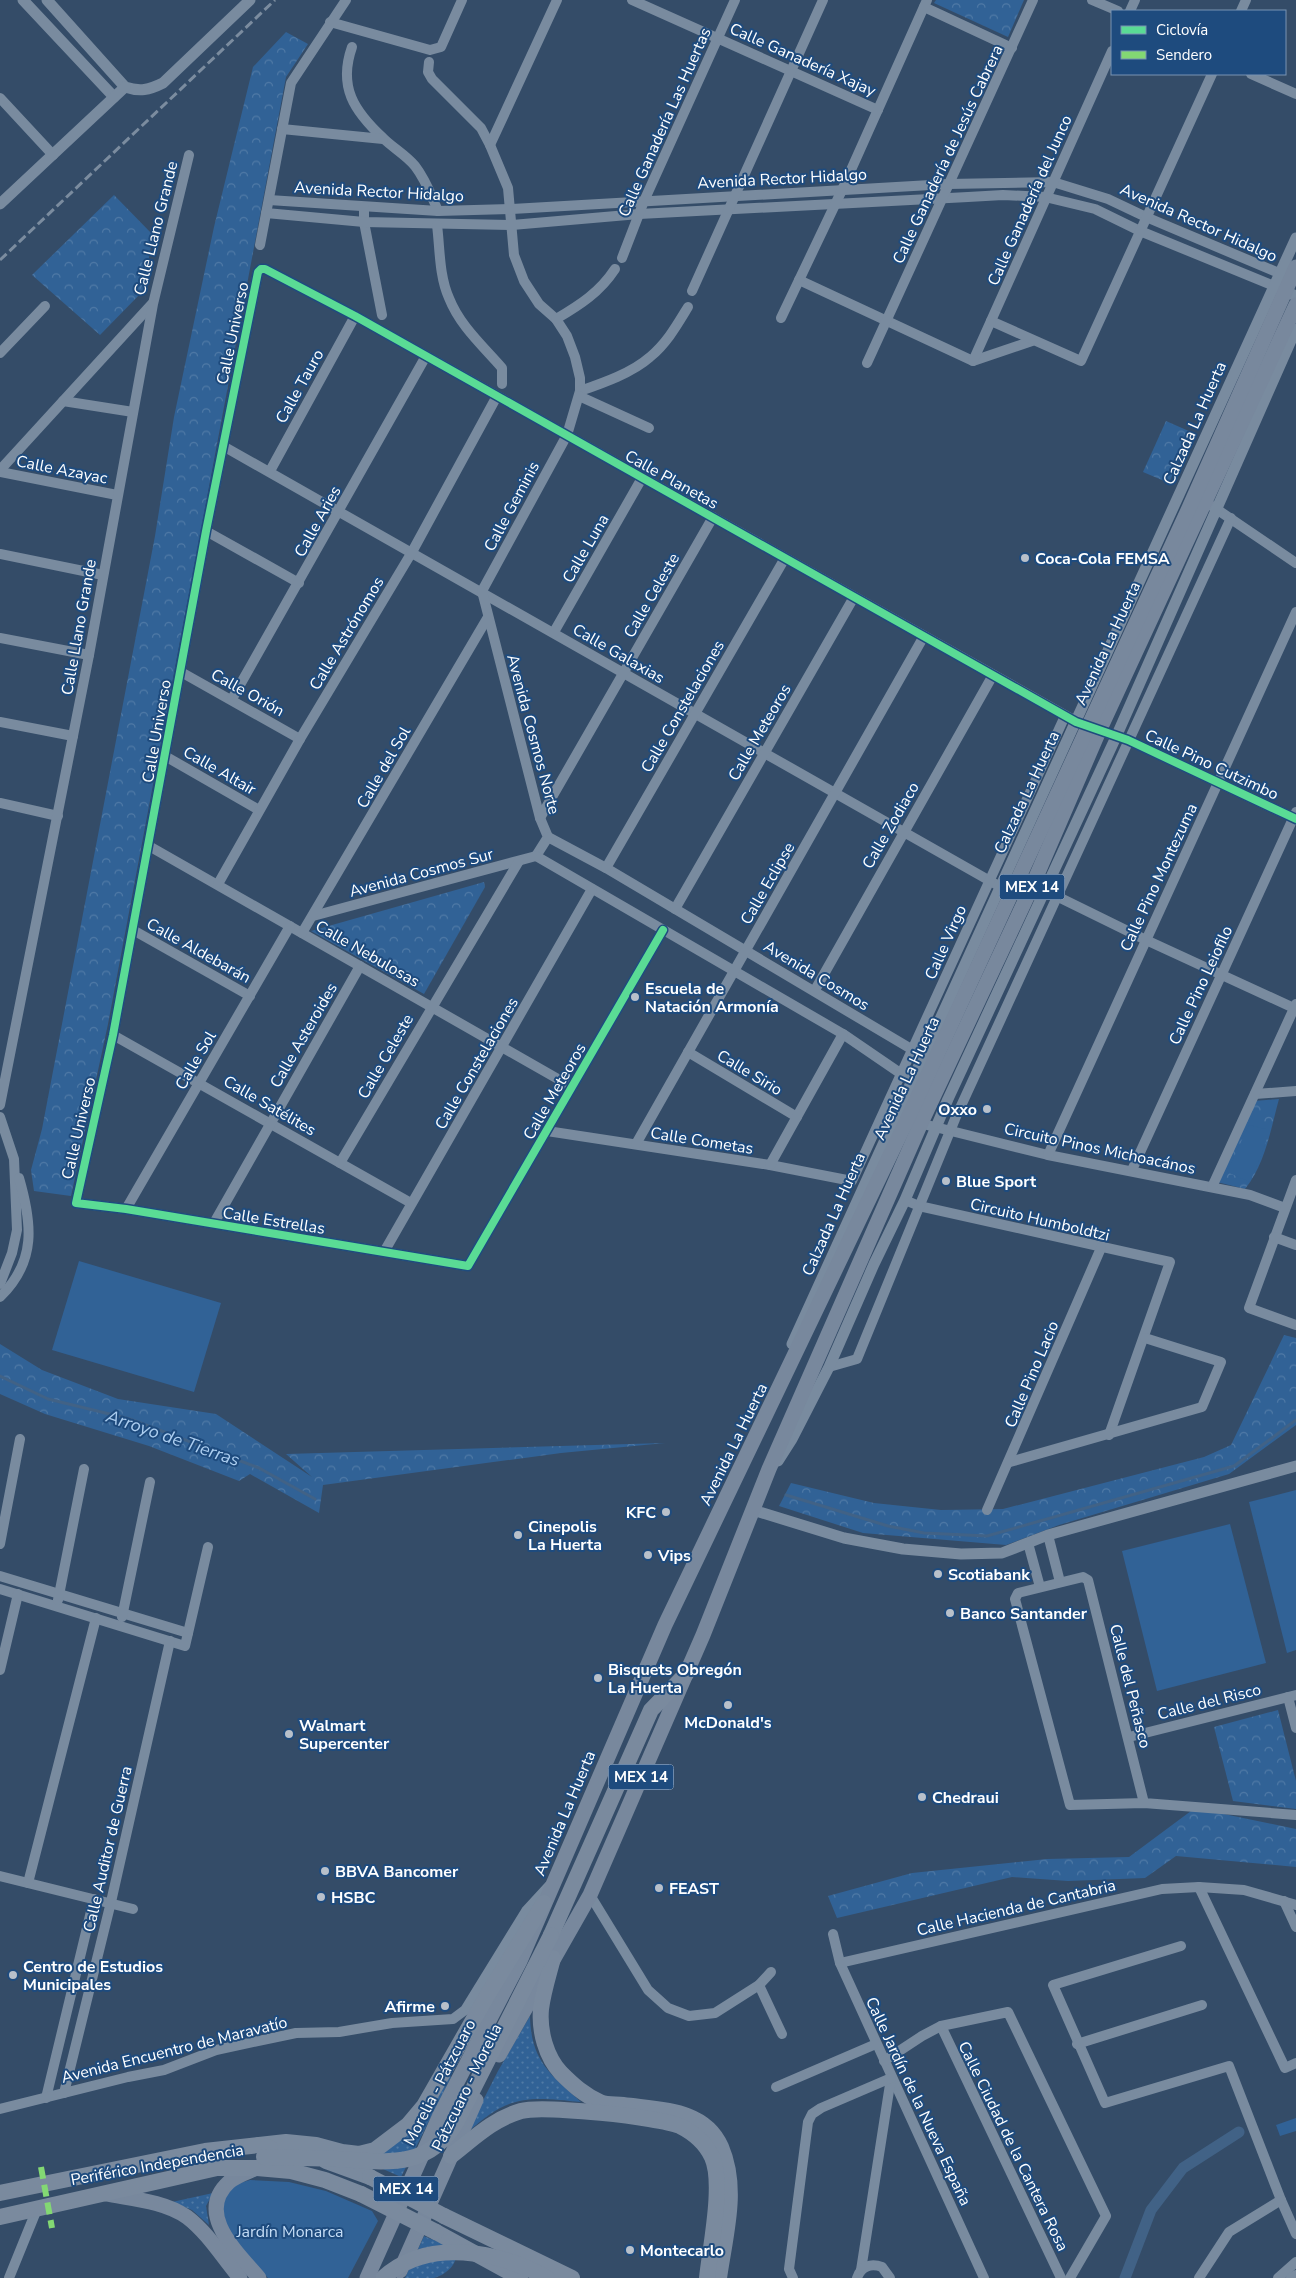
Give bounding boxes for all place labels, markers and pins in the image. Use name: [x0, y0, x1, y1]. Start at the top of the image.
place label: Coca-Cola FEMSA: [1035, 548, 1170, 570]
marker: Coca-Cola FEMSA: [1019, 552, 1031, 564]
place label: Escuela de Natación Armonía: [645, 978, 779, 1018]
marker: Escuela de Natación Armonía: [629, 991, 641, 1003]
place label: Oxxo: [938, 1099, 977, 1121]
marker: Oxxo: [981, 1103, 993, 1115]
place label: Blue Sport: [956, 1171, 1037, 1193]
marker: Blue Sport: [940, 1175, 952, 1187]
place label: KFC: [626, 1502, 656, 1524]
marker: KFC: [660, 1506, 672, 1518]
place label: Cinepolis La Huerta: [528, 1516, 602, 1556]
marker: Cinepolis La Huerta: [512, 1529, 524, 1541]
place label: Vips: [657, 1545, 691, 1567]
marker: Vips: [642, 1549, 654, 1561]
place label: Scotiabank: [948, 1564, 1030, 1586]
marker: Scotiabank: [932, 1568, 944, 1580]
place label: Banco Santander: [960, 1603, 1088, 1625]
marker: Banco Santander: [944, 1607, 956, 1619]
place label: Bisquets Obregón La Huerta: [608, 1659, 742, 1699]
marker: Bisquets Obregón La Huerta: [592, 1672, 604, 1684]
marker: McDonald's: [722, 1699, 734, 1711]
place label: McDonald's: [684, 1712, 772, 1734]
place label: Walmart Supercenter: [299, 1715, 390, 1755]
marker: Walmart Supercenter: [283, 1728, 295, 1740]
place label: Chedraui: [932, 1787, 999, 1809]
marker: Chedraui: [916, 1791, 928, 1803]
place label: BBVA Bancomer: [335, 1861, 459, 1883]
marker: BBVA Bancomer: [319, 1865, 331, 1877]
place label: FEAST: [669, 1878, 719, 1900]
marker: FEAST: [653, 1882, 665, 1894]
place label: HSBC: [331, 1887, 375, 1909]
marker: HSBC: [315, 1891, 327, 1903]
place label: Centro de Estudios Municipales: [23, 1956, 163, 1996]
marker: Centro de Estudios Municipales: [7, 1969, 19, 1981]
place label: Afirme: [385, 1996, 435, 2018]
marker: Afirme: [439, 2000, 451, 2012]
place label: Montecarlo: [640, 2240, 724, 2262]
marker: Montecarlo: [624, 2244, 636, 2256]

